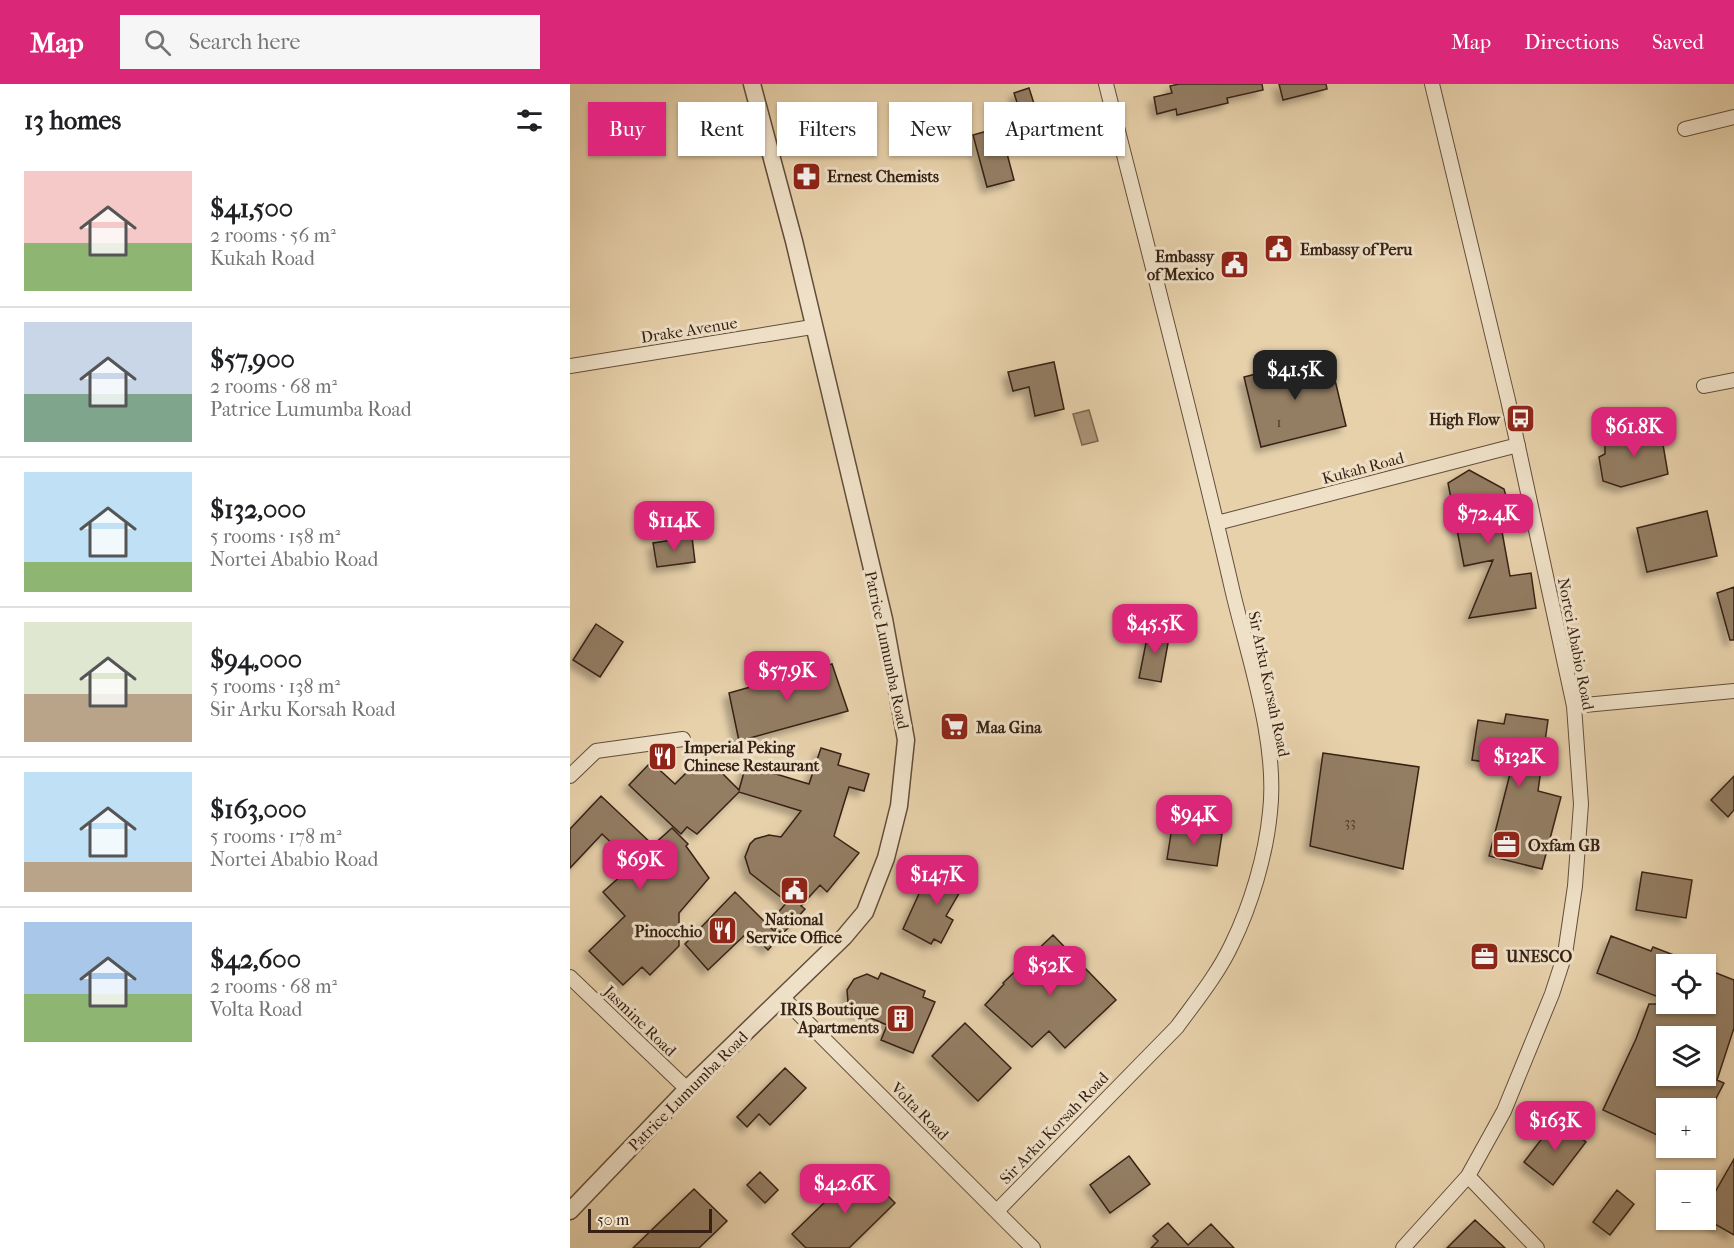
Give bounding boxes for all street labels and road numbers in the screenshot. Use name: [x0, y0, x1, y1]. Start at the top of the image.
street label: Drake Avenue: [639, 313, 739, 347]
street label: Kukah Road: [1320, 448, 1406, 488]
street label: Patrice Lumumba Road: [861, 569, 913, 731]
street label: Nortei Ababio Road: [1554, 576, 1598, 712]
street label: Sir Arku Korsah Road: [1244, 609, 1294, 759]
street label: Jasmine Road: [598, 980, 680, 1060]
street label: Patrice Lumumba Road: [624, 1027, 752, 1155]
street label: Sir Arku Korsah Road: [996, 1068, 1113, 1188]
street label: Volta Road: [886, 1077, 953, 1144]

